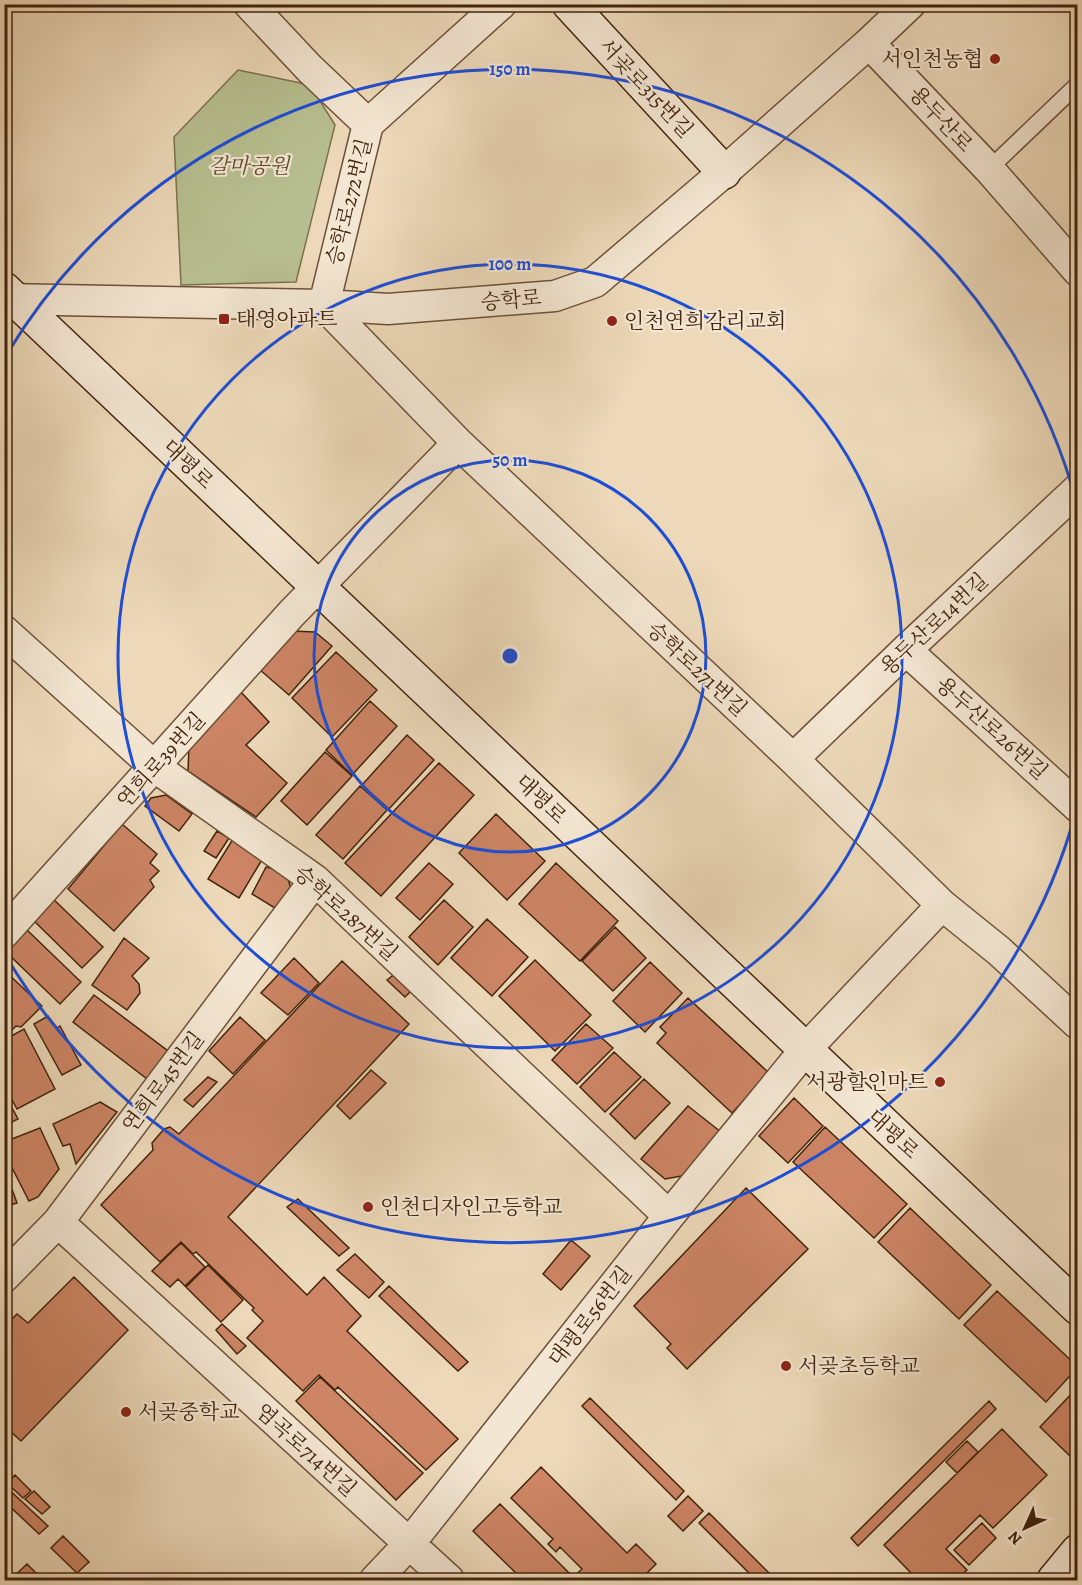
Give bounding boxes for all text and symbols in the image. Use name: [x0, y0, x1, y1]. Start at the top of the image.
street label: 서곶로315번길: [593, 32, 699, 144]
place label: 서인천농협: [882, 45, 983, 73]
marker: 서인천농협: [988, 52, 1002, 66]
text: 150 m: [489, 57, 531, 81]
street label: 용두산로: [903, 80, 979, 158]
street label: 승학로272번길: [320, 135, 378, 269]
park label: 갈마공원: [208, 152, 291, 180]
text: 100 m: [489, 252, 531, 276]
street label: 승학로: [479, 283, 543, 317]
place label: 태영아파트: [236, 305, 337, 333]
place label: 인천연희감리교회: [624, 307, 786, 335]
marker: 태영아파트: [217, 312, 231, 326]
marker: 인천연희감리교회: [605, 314, 619, 328]
street label: 대평로: [156, 433, 220, 495]
text: 50 m: [493, 448, 527, 472]
street label: 용두산로14번길: [874, 567, 994, 681]
street label: 승학로271번길: [641, 615, 753, 723]
centre of rings: [500, 646, 520, 666]
street label: 용두산로26번길: [930, 670, 1054, 786]
street label: 연희로39번길: [111, 706, 211, 814]
street label: 대평로: [509, 768, 573, 830]
street label: 승학로287번길: [288, 859, 404, 967]
street label: 연희로45번길: [116, 1026, 210, 1138]
place label: 서광할인마트: [806, 1068, 928, 1096]
marker: 서광할인마트: [933, 1075, 947, 1089]
street label: 대평로: [861, 1103, 925, 1165]
place label: 인천디자인고등학교: [380, 1193, 563, 1221]
marker: 인천디자인고등학교: [361, 1200, 375, 1214]
street label: 대평로56번길: [542, 1260, 638, 1372]
place label: 서곶초등학교: [798, 1352, 920, 1380]
marker: 서곶초등학교: [779, 1359, 793, 1373]
street label: 염곡로714번길: [249, 1397, 363, 1503]
place label: 서곶중학교: [138, 1398, 239, 1426]
marker: 서곶중학교: [119, 1405, 133, 1419]
north arrow: [995, 1498, 1055, 1558]
text: N: [1003, 1526, 1027, 1550]

